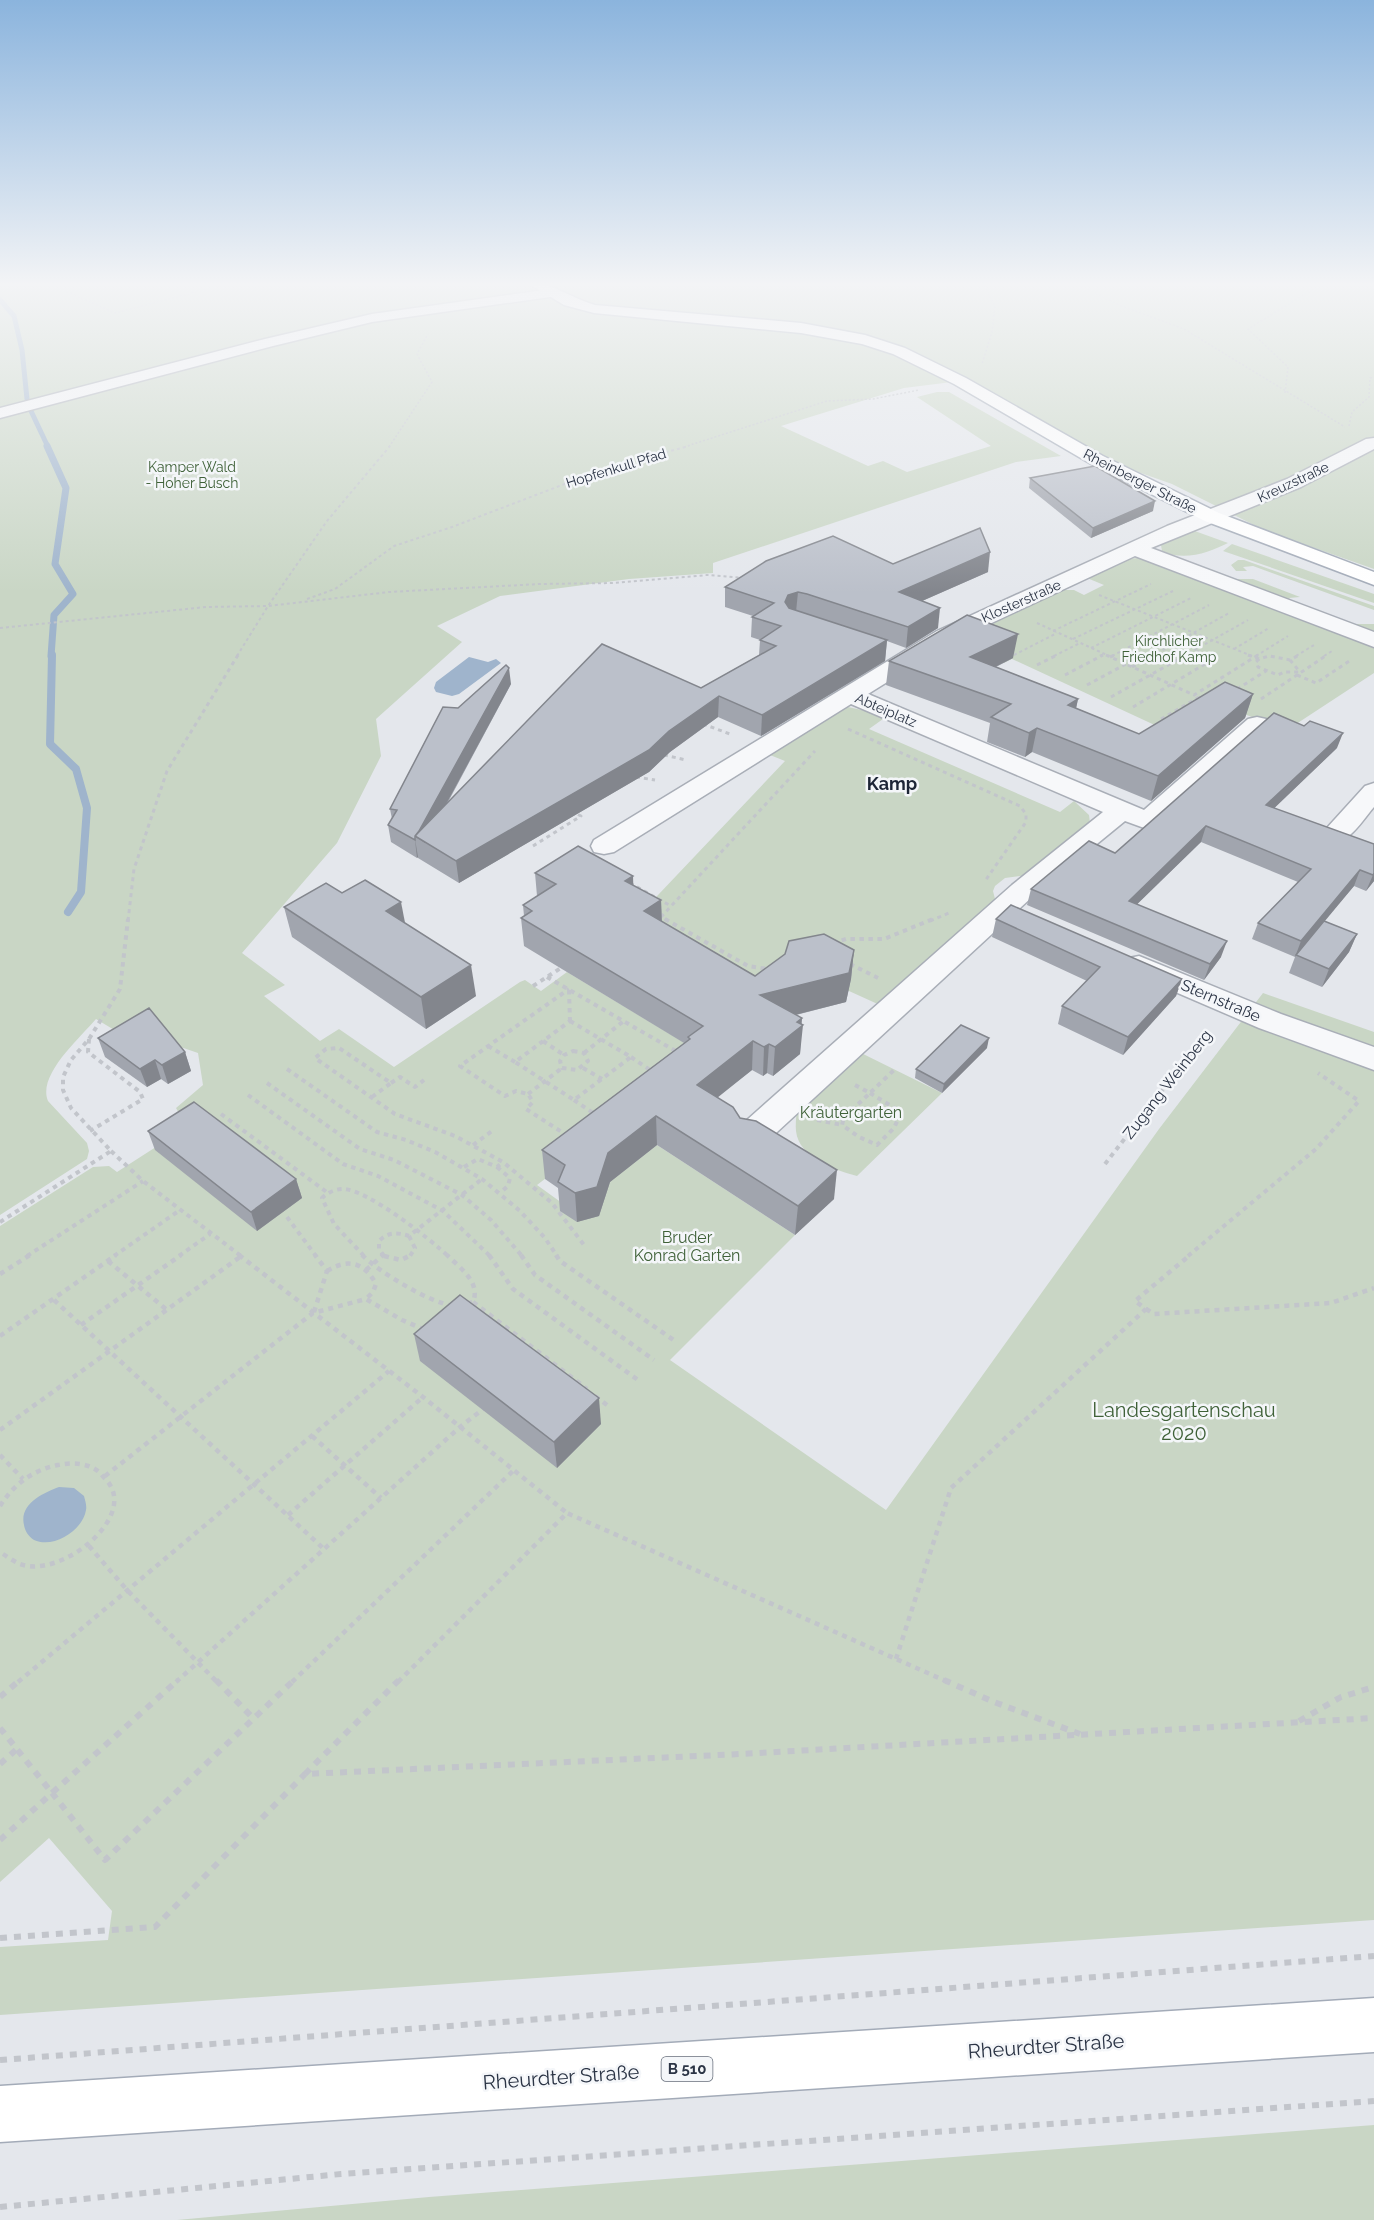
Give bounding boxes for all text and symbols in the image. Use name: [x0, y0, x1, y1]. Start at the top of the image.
street label: Hopfenkull Pfad: [564, 445, 668, 491]
street label: Rheinberger Straße: [1081, 446, 1199, 516]
street label: Kreuzstraße: [1255, 458, 1331, 506]
park label: Kamper Wald - Hoher Busch: [146, 459, 238, 491]
street label: Klosterstraße: [979, 576, 1063, 626]
park label: Kirchlicher Friedhof Kamp: [1122, 633, 1217, 665]
street label: Abteiplatz: [853, 690, 919, 730]
district label: Kamp: [867, 773, 917, 794]
street label: Sternstraße: [1178, 975, 1264, 1026]
street label: Zugang Weinberg: [1119, 1026, 1216, 1143]
park label: Kräutergarten: [800, 1103, 902, 1122]
park label: Bruder Konrad Garten: [634, 1228, 740, 1265]
park label: Landesgartenschau 2020: [1092, 1398, 1276, 1445]
street label: Rheurdter Straße: [967, 2029, 1125, 2063]
road number: B 510: [662, 2057, 712, 2081]
street label: Rheurdter Straße: [482, 2060, 640, 2094]

